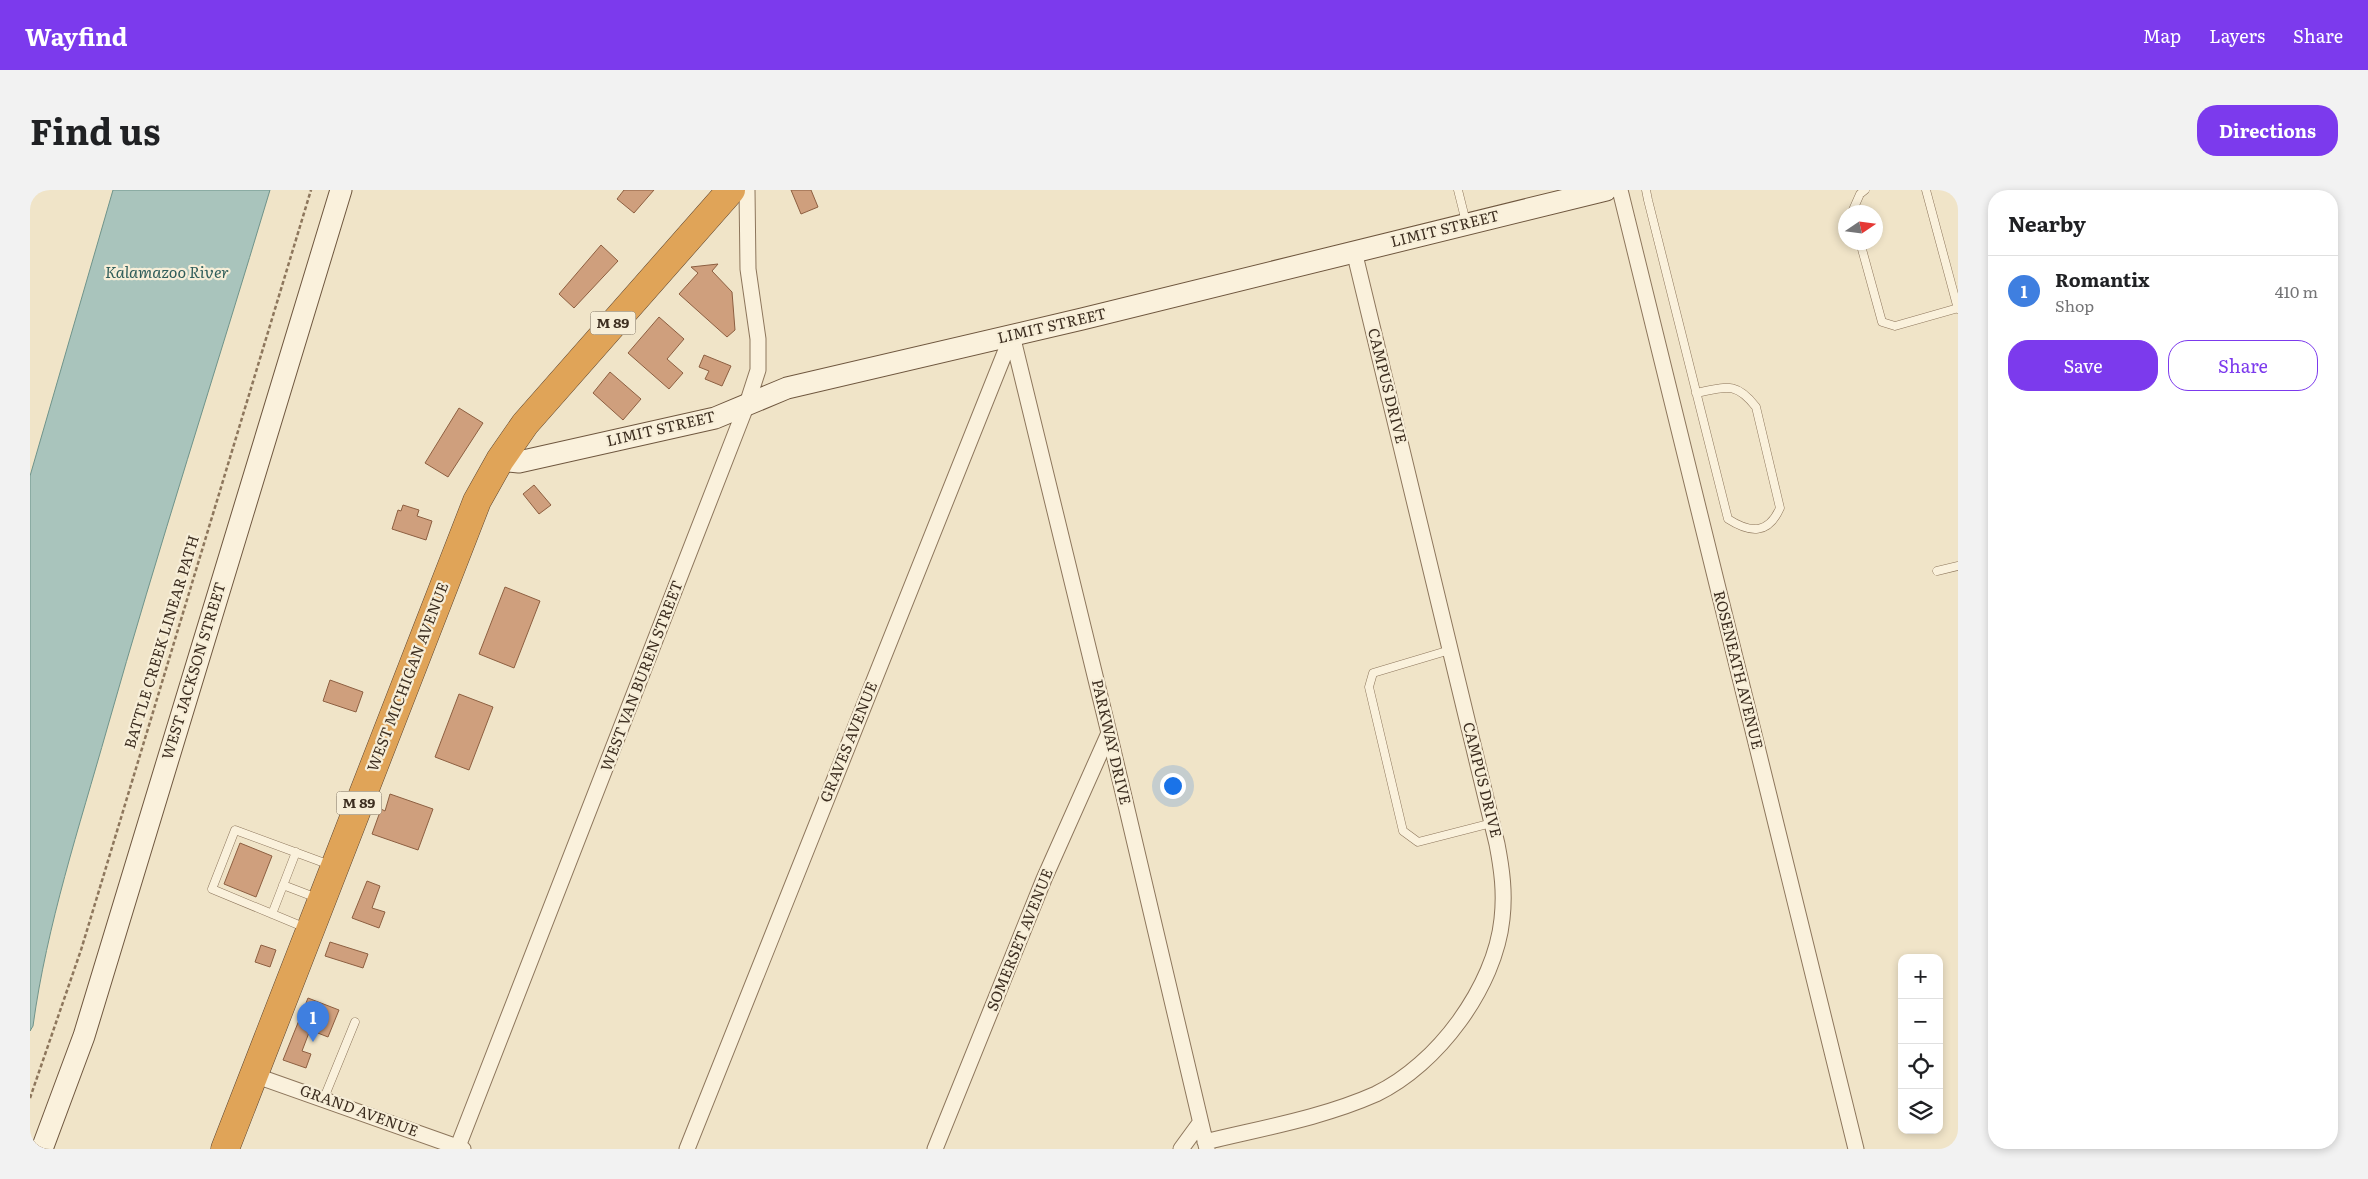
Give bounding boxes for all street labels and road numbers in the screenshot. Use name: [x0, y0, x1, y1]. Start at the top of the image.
street label: LIMIT STREET: [1388, 203, 1501, 252]
street label: LIMIT STREET: [995, 301, 1108, 348]
road number: M 89: [590, 312, 636, 334]
street label: CAMPUS DRIVE: [1363, 325, 1414, 446]
street label: LIMIT STREET: [604, 404, 717, 451]
street label: BATTLE CREEK LINEAR PATH: [117, 532, 204, 751]
street label: WEST VAN BUREN STREET: [594, 577, 688, 774]
street label: WEST MICHIGAN AVENUE: [360, 578, 453, 774]
street label: WEST JACKSON STREET: [155, 579, 231, 762]
street label: ROSENEATH AVENUE: [1709, 588, 1770, 751]
street label: PARKWAY DRIVE: [1087, 677, 1138, 807]
street label: GRAVES AVENUE: [813, 678, 882, 805]
street label: CAMPUS DRIVE: [1458, 719, 1509, 840]
road number: M 89: [336, 792, 382, 814]
street label: SOMERSET AVENUE: [980, 865, 1058, 1014]
street label: GRAND AVENUE: [297, 1078, 422, 1142]

